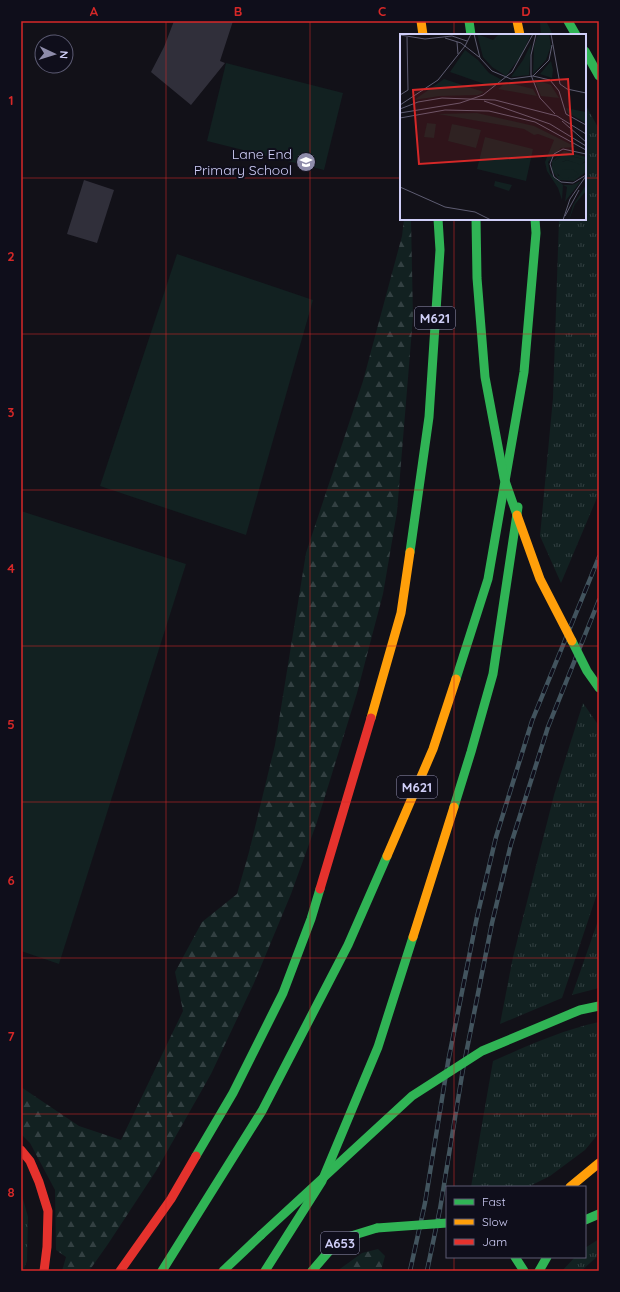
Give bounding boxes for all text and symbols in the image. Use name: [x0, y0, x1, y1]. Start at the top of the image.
text: A: [90, 3, 99, 19]
text: B: [234, 3, 242, 19]
text: C: [378, 3, 386, 19]
text: D: [521, 3, 531, 19]
north arrow: [34, 34, 74, 74]
inset map: [400, 34, 586, 220]
text: N: [57, 50, 71, 59]
text: 1: [8, 92, 14, 108]
place label: Lane End Primary School: [194, 145, 292, 179]
school or university icon: Lane End Primary School: [295, 151, 317, 173]
text: 2: [7, 248, 15, 264]
road number: M621: [415, 307, 455, 329]
text: 3: [8, 404, 15, 420]
text: 4: [7, 560, 15, 576]
text: 5: [7, 716, 15, 732]
road number: M621: [397, 776, 437, 798]
text: 6: [7, 872, 15, 888]
text: 7: [7, 1028, 15, 1044]
text: 8: [7, 1184, 15, 1200]
legend: [446, 1186, 586, 1258]
text: Fast: [482, 1194, 506, 1209]
text: Slow: [482, 1214, 508, 1229]
road number: A653: [321, 1232, 359, 1254]
text: Jam: [482, 1234, 507, 1249]

